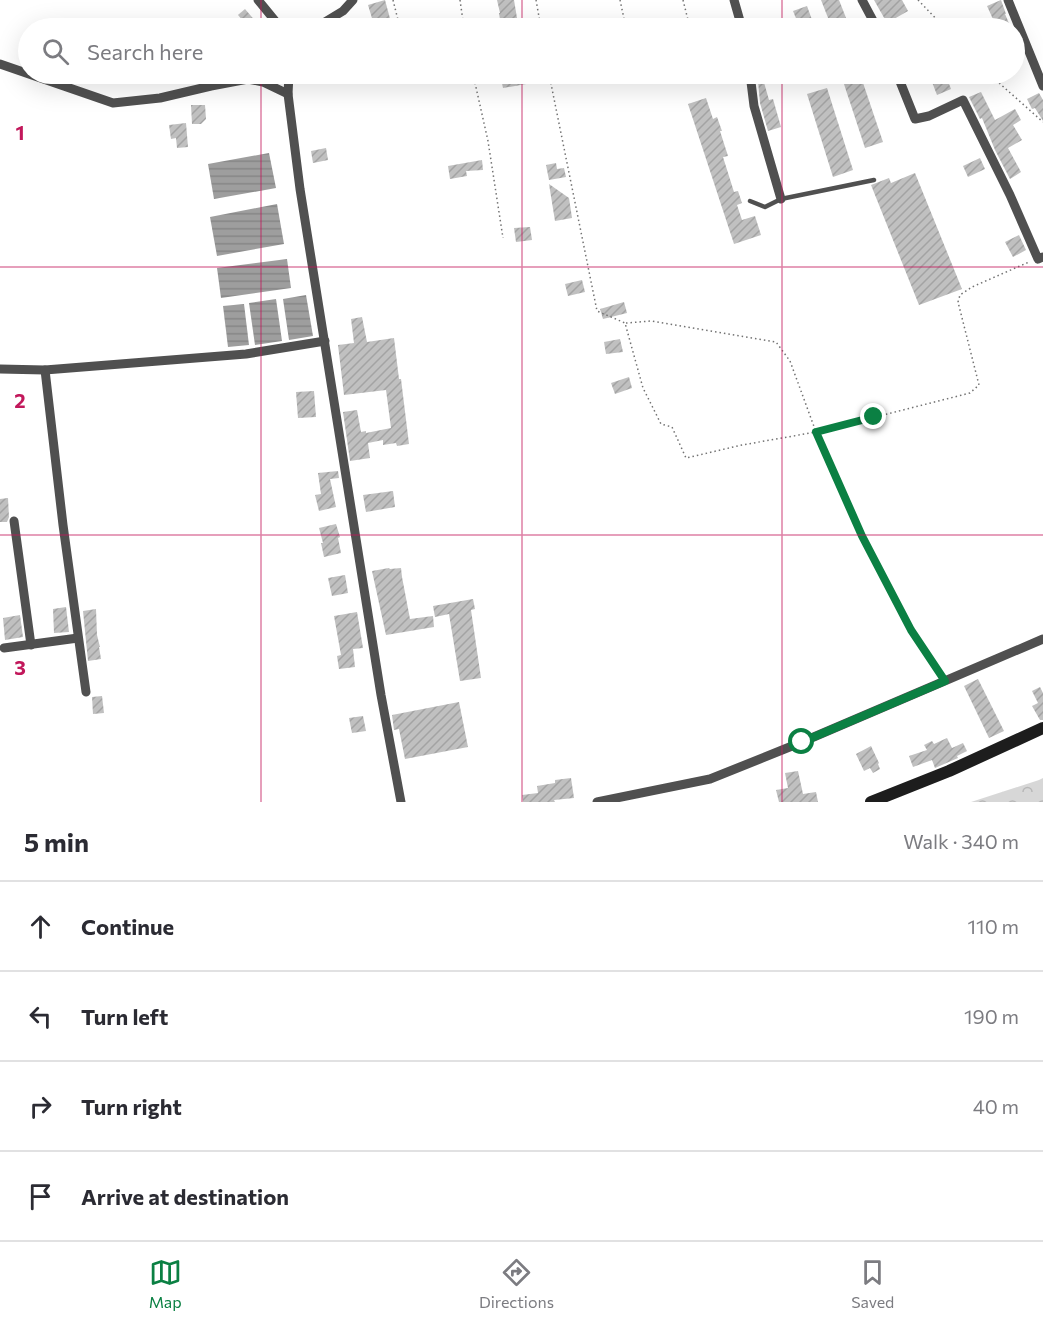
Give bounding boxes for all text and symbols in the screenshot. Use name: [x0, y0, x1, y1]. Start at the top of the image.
search box: [18, 18, 1025, 84]
icon: search: [39, 35, 72, 68]
text: Search here: [87, 38, 203, 65]
text: 1: [15, 120, 25, 144]
text: 2: [14, 388, 26, 412]
route end: [860, 403, 886, 429]
text: 3: [14, 655, 26, 679]
route start: [788, 728, 814, 754]
text: 5 min: [24, 826, 89, 857]
text: Walk · 340 m: [903, 829, 1019, 853]
icon: ahead: [24, 910, 57, 943]
text: Continue: [81, 913, 174, 940]
text: 110 m: [968, 914, 1019, 938]
icon: left: [24, 1000, 57, 1033]
text: Turn left: [81, 1003, 168, 1030]
text: 190 m: [964, 1004, 1019, 1028]
icon: right: [24, 1090, 57, 1123]
text: Turn right: [81, 1093, 182, 1120]
text: 40 m: [973, 1094, 1019, 1118]
icon: arrive: [24, 1180, 57, 1213]
text: Arrive at destination: [81, 1183, 289, 1210]
tab: Map: [149, 1256, 182, 1311]
tab: Directions: [479, 1256, 554, 1311]
tab: Saved: [851, 1256, 894, 1311]

